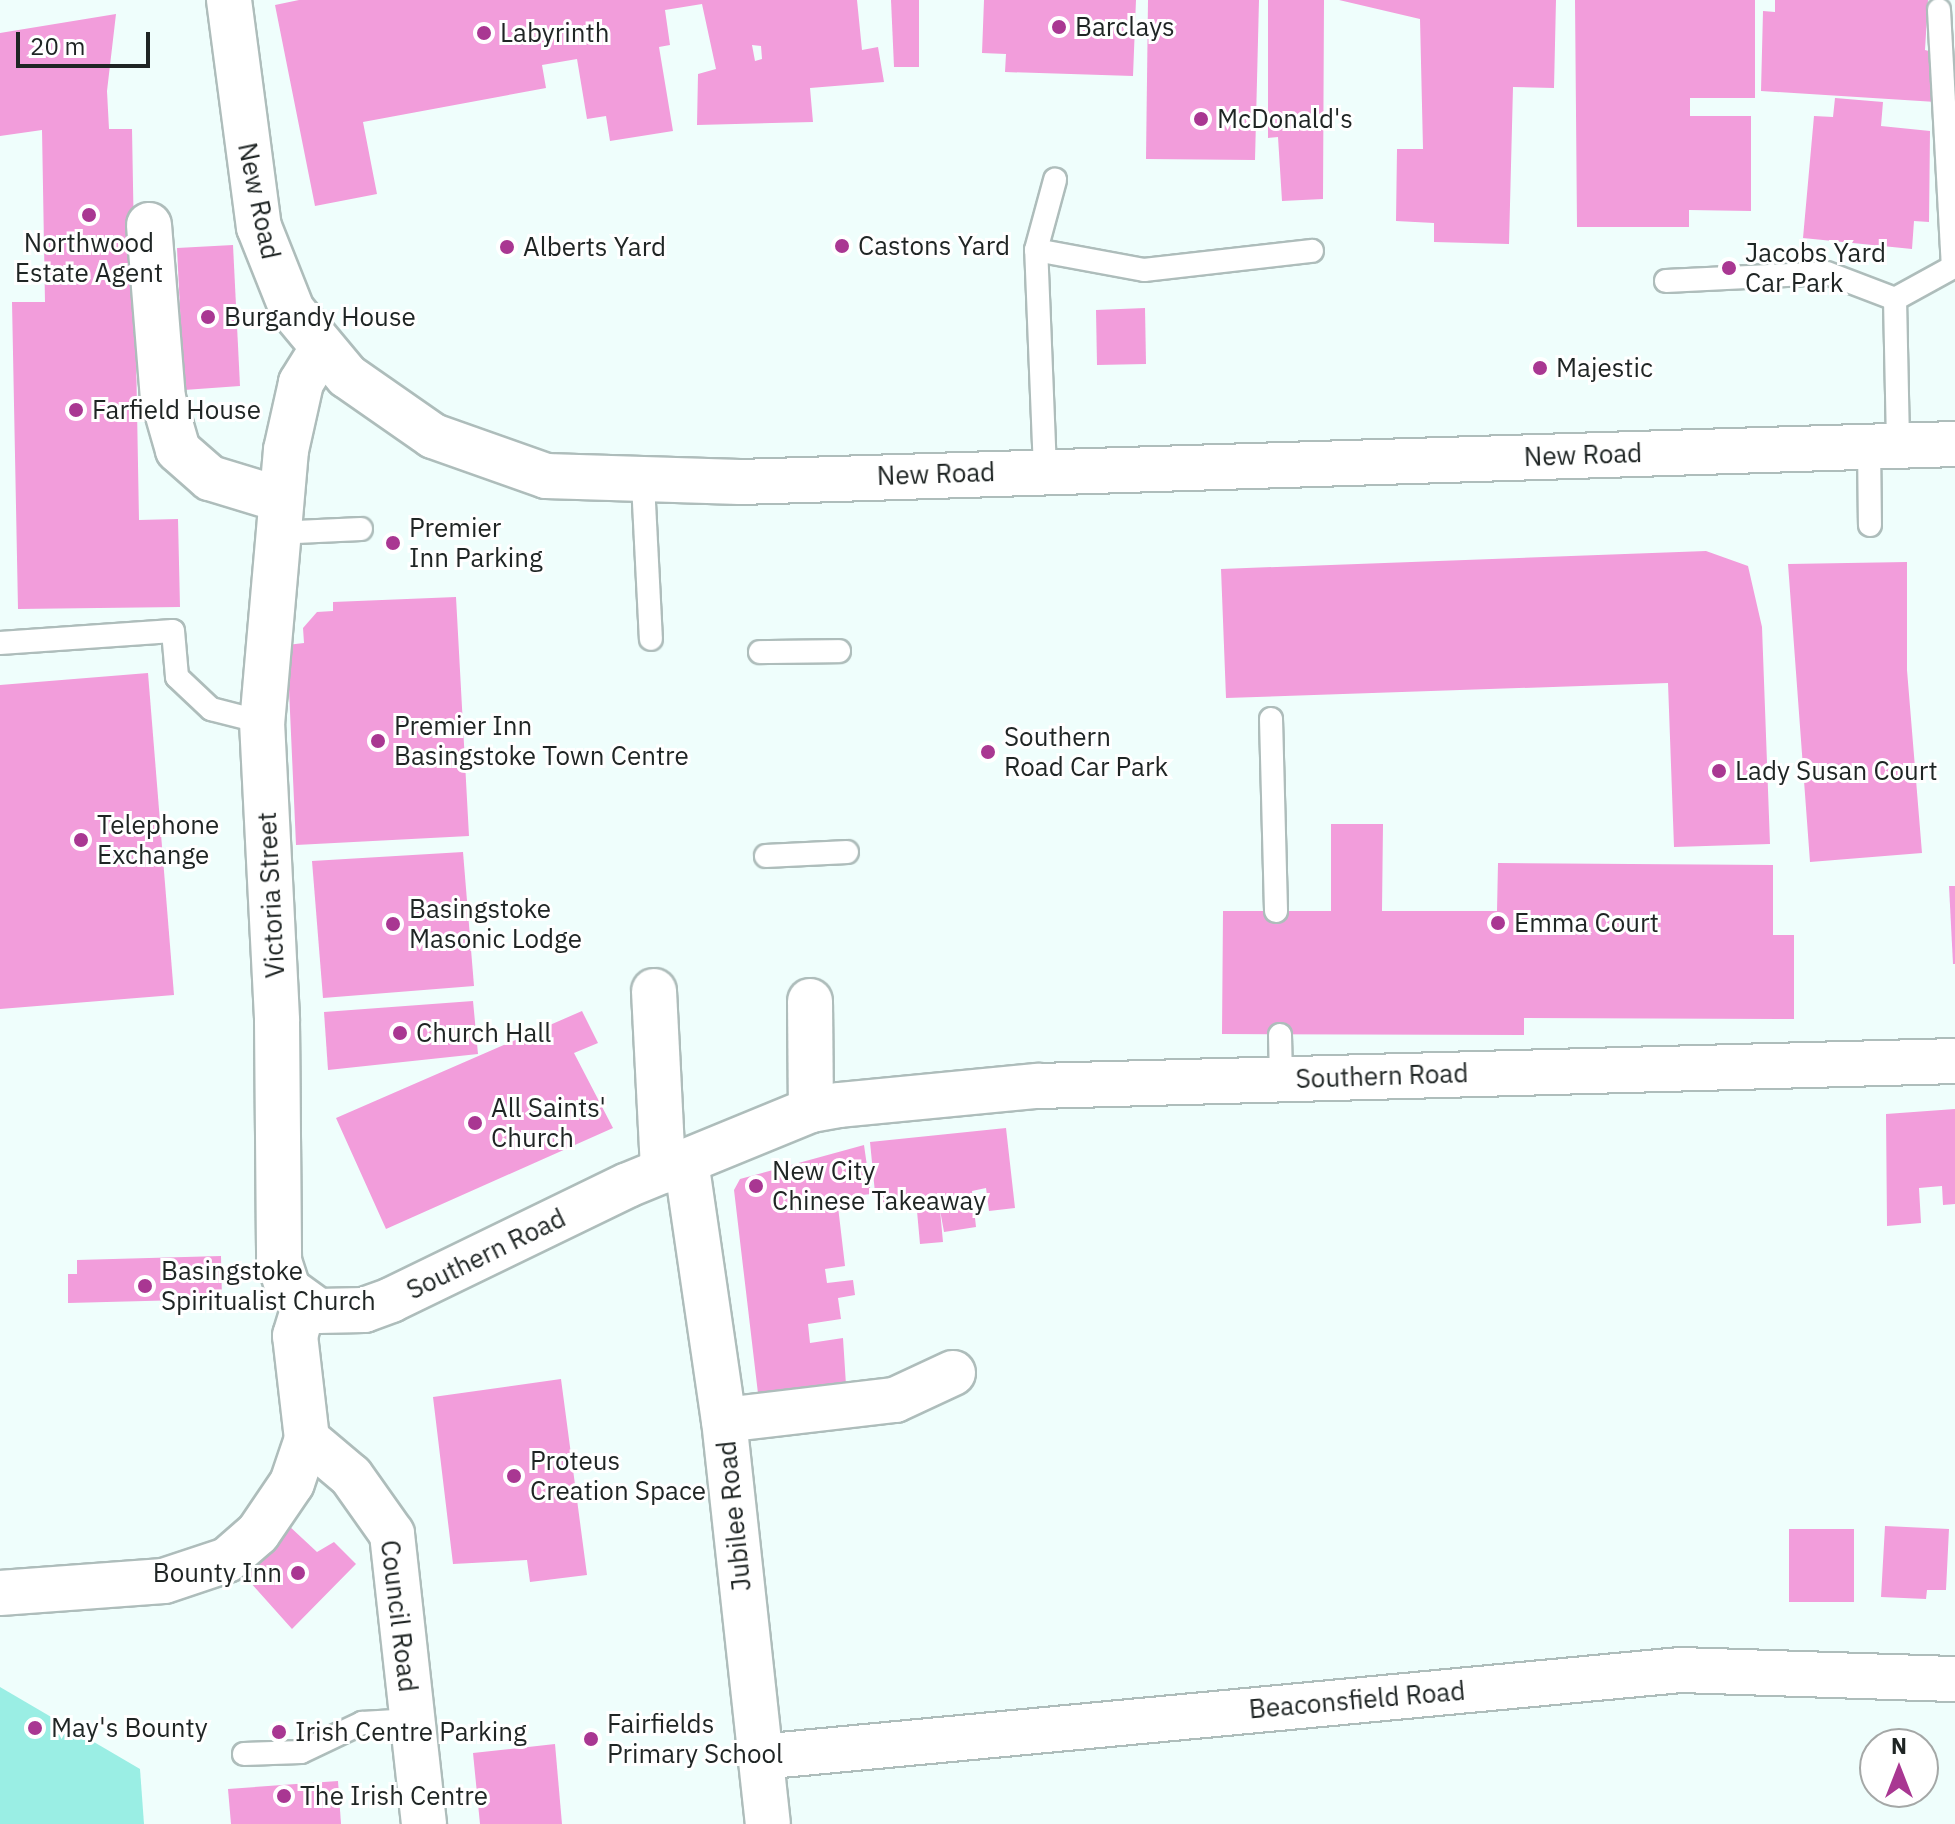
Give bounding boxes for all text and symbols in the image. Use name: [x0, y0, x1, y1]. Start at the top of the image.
place label: Barclays: [1075, 11, 1175, 43]
scale bar: [20, 16, 154, 66]
place label: Labyrinth: [500, 17, 610, 49]
marker: Barclays: [1050, 18, 1068, 36]
marker: Labyrinth: [475, 24, 493, 42]
text: 20 m: [30, 30, 85, 62]
place label: McDonald's: [1217, 103, 1353, 135]
marker: McDonald's: [1192, 110, 1210, 128]
street label: New Road: [231, 140, 287, 262]
marker: Northwood Estate Agent: [80, 206, 98, 224]
place label: Northwood Estate Agent: [15, 227, 163, 288]
place label: Castons Yard: [858, 230, 1010, 262]
place label: Alberts Yard: [523, 231, 666, 263]
marker: Castons Yard: [833, 237, 851, 255]
place label: Jacobs Yard Car Park: [1745, 237, 1886, 298]
marker: Alberts Yard: [498, 238, 516, 256]
marker: Jacobs Yard Car Park: [1720, 259, 1738, 277]
place label: Burgandy House: [224, 301, 416, 333]
marker: Burgandy House: [199, 308, 217, 326]
place label: Majestic: [1556, 352, 1653, 384]
marker: Majestic: [1531, 359, 1549, 377]
place label: Farfield House: [92, 394, 261, 426]
marker: Farfield House: [67, 401, 85, 419]
street label: New Road: [1523, 437, 1643, 473]
street label: New Road: [876, 456, 996, 492]
place label: Premier Inn Parking: [409, 512, 543, 574]
marker: Premier Inn Parking: [384, 534, 402, 552]
place label: Premier Inn Basingstoke Town Centre: [394, 710, 689, 772]
place label: Southern Road Car Park: [1004, 721, 1168, 782]
marker: Premier Inn Basingstoke Town Centre: [369, 732, 387, 750]
marker: Southern Road Car Park: [979, 743, 997, 761]
place label: Lady Susan Court: [1735, 755, 1938, 787]
marker: Lady Susan Court: [1710, 762, 1728, 780]
place label: Telephone Exchange: [97, 809, 219, 870]
street label: Victoria Street: [251, 811, 291, 979]
marker: Telephone Exchange: [72, 831, 90, 849]
place label: Basingstoke Masonic Lodge: [409, 893, 582, 954]
place label: Emma Court: [1514, 907, 1659, 939]
marker: Emma Court: [1489, 914, 1507, 932]
marker: Basingstoke Masonic Lodge: [384, 915, 402, 933]
place label: Church Hall: [416, 1017, 551, 1049]
marker: Church Hall: [391, 1024, 409, 1042]
street label: Southern Road: [1295, 1057, 1469, 1095]
place label: All Saints' Church: [491, 1092, 606, 1154]
marker: All Saints' Church: [466, 1114, 484, 1132]
place label: New City Chinese Takeaway: [772, 1155, 986, 1216]
marker: New City Chinese Takeaway: [747, 1177, 765, 1195]
street label: Southern Road: [401, 1202, 571, 1306]
place label: Basingstoke Spiritualist Church: [161, 1255, 376, 1316]
marker: Basingstoke Spiritualist Church: [136, 1277, 154, 1295]
street label: Jubilee Road: [711, 1439, 757, 1593]
place label: Proteus Creation Space: [530, 1445, 706, 1506]
marker: Proteus Creation Space: [505, 1467, 523, 1485]
street label: Council Road: [374, 1538, 424, 1694]
place label: Bounty Inn: [153, 1557, 282, 1589]
marker: Bounty Inn: [289, 1564, 307, 1582]
street label: Beaconsfield Road: [1248, 1675, 1466, 1725]
place label: Fairfields Primary School: [607, 1708, 783, 1770]
place label: May's Bounty: [51, 1712, 208, 1744]
place label: Irish Centre Parking: [295, 1716, 527, 1748]
marker: May's Bounty: [26, 1719, 44, 1737]
marker: Irish Centre Parking: [270, 1723, 288, 1741]
north arrow: [1859, 1728, 1939, 1808]
marker: Fairfields Primary School: [582, 1730, 600, 1748]
text: N: [1891, 1731, 1907, 1760]
place label: The Irish Centre: [300, 1780, 488, 1812]
marker: The Irish Centre: [275, 1787, 293, 1805]

